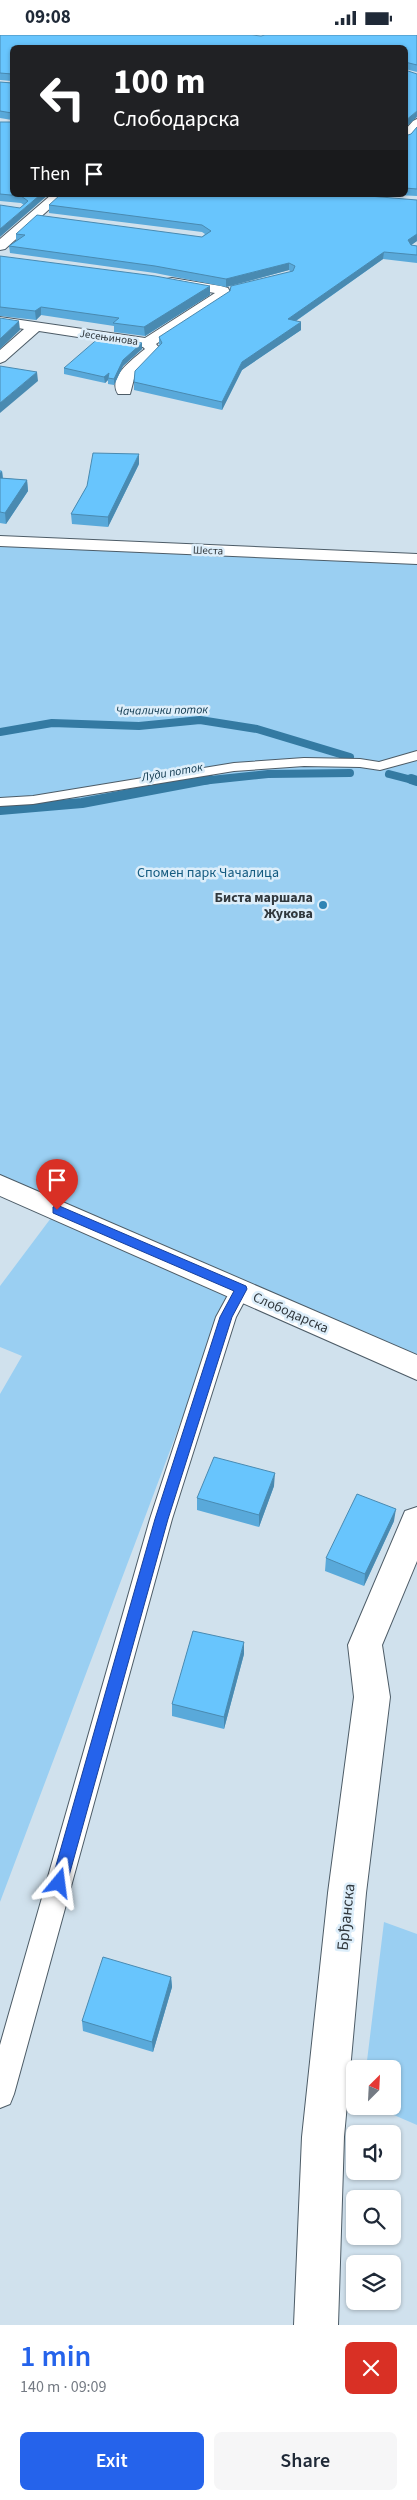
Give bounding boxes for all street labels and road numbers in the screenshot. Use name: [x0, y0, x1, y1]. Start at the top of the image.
street label: Јесењинова: [79, 326, 139, 349]
street label: Шеста: [193, 542, 223, 559]
street label: Слободарска: [250, 1287, 332, 1338]
street label: Брђанска: [332, 1882, 360, 1952]

